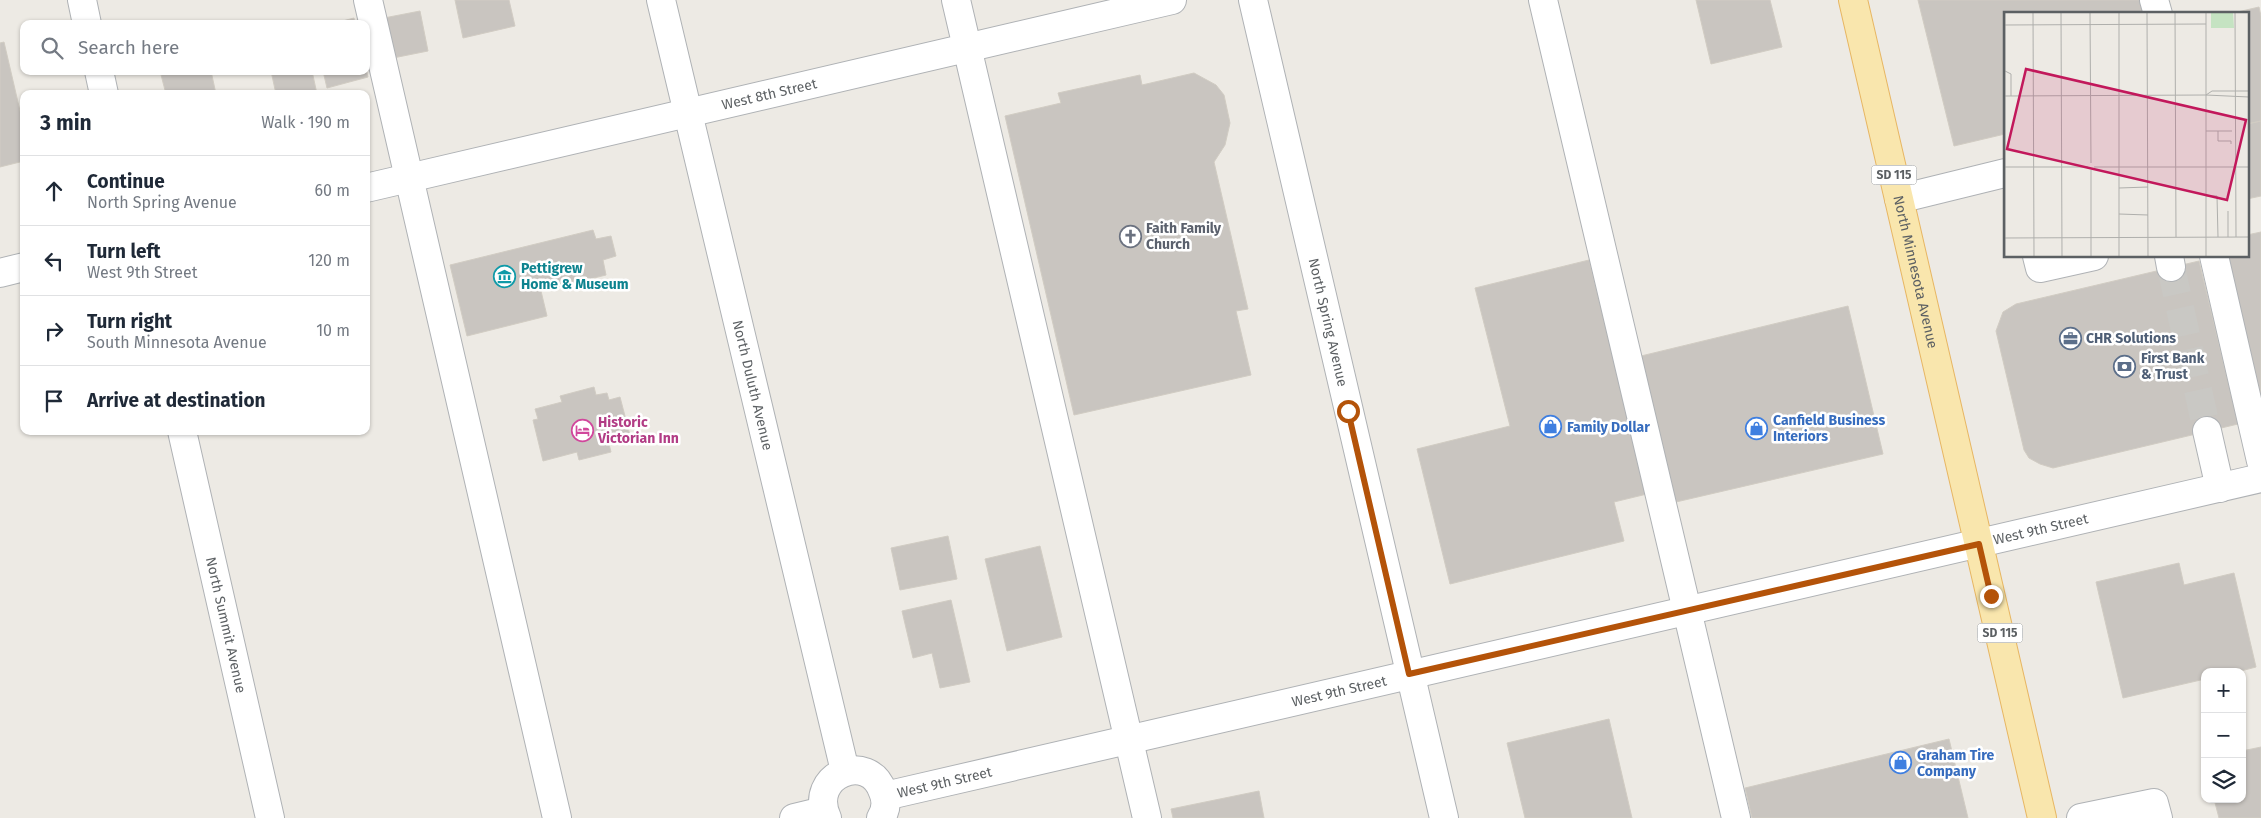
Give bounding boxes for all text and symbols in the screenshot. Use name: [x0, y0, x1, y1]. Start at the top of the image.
inset map: [2004, 12, 2248, 258]
search box: [20, 20, 370, 75]
icon: search: [38, 34, 66, 62]
text: Search here: [78, 36, 179, 59]
street label: West 8th Street: [720, 75, 819, 114]
text: 3 min: [40, 110, 92, 136]
text: Walk · 190 m: [261, 113, 350, 132]
road number: SD 115: [1872, 166, 1916, 184]
text: Continue: [87, 170, 165, 193]
icon: ahead: [40, 177, 68, 205]
text: 60 m: [315, 181, 350, 200]
text: North Spring Avenue: [87, 193, 237, 212]
street label: North Minnesota Avenue: [1889, 194, 1941, 350]
place label: Faith Family Church: [1146, 220, 1222, 253]
church icon: Faith Family Church: [1118, 224, 1142, 248]
text: Turn left: [87, 240, 161, 263]
icon: left: [40, 247, 68, 275]
text: 120 m: [308, 251, 350, 270]
street label: North Spring Avenue: [1305, 257, 1351, 388]
place label: Pettigrew Home & Museum: [521, 260, 629, 293]
text: West 9th Street: [87, 263, 197, 282]
museum icon: Pettigrew Home & Museum: [493, 264, 517, 288]
text: Turn right: [87, 310, 172, 333]
icon: right: [40, 317, 68, 345]
street label: North Duluth Avenue: [729, 319, 776, 452]
text: 10 m: [316, 321, 350, 340]
office icon: CHR Solutions: [2058, 326, 2082, 350]
place label: CHR Solutions: [2086, 330, 2176, 347]
text: South Minnesota Avenue: [87, 333, 267, 352]
place label: First Bank & Trust: [2141, 350, 2205, 383]
bank icon: First Bank & Trust: [2113, 354, 2137, 378]
icon: arrive: [40, 387, 68, 415]
text: Arrive at destination: [87, 389, 266, 412]
route start: [1337, 400, 1360, 423]
place label: Canfield Business Interiors: [1773, 412, 1885, 445]
place label: Historic Victorian Inn: [597, 414, 679, 447]
shop icon: Family Dollar: [1539, 415, 1563, 439]
shop icon: Canfield Business Interiors: [1745, 416, 1769, 440]
hotel icon: Historic Victorian Inn: [570, 418, 594, 442]
place label: Family Dollar: [1567, 419, 1650, 436]
street label: West 9th Street: [1992, 510, 2091, 549]
street label: North Summit Avenue: [202, 555, 249, 695]
route end: [1980, 585, 2003, 608]
road number: SD 115: [1978, 624, 2022, 642]
map controls: [2201, 668, 2246, 803]
button: +: [2201, 668, 2246, 713]
street label: West 9th Street: [1290, 672, 1389, 711]
button: −: [2201, 713, 2246, 758]
place label: Graham Tire Company: [1917, 747, 1994, 780]
shop icon: Graham Tire Company: [1889, 751, 1913, 775]
button: layers: [2201, 758, 2246, 803]
street label: West 9th Street: [895, 763, 995, 802]

